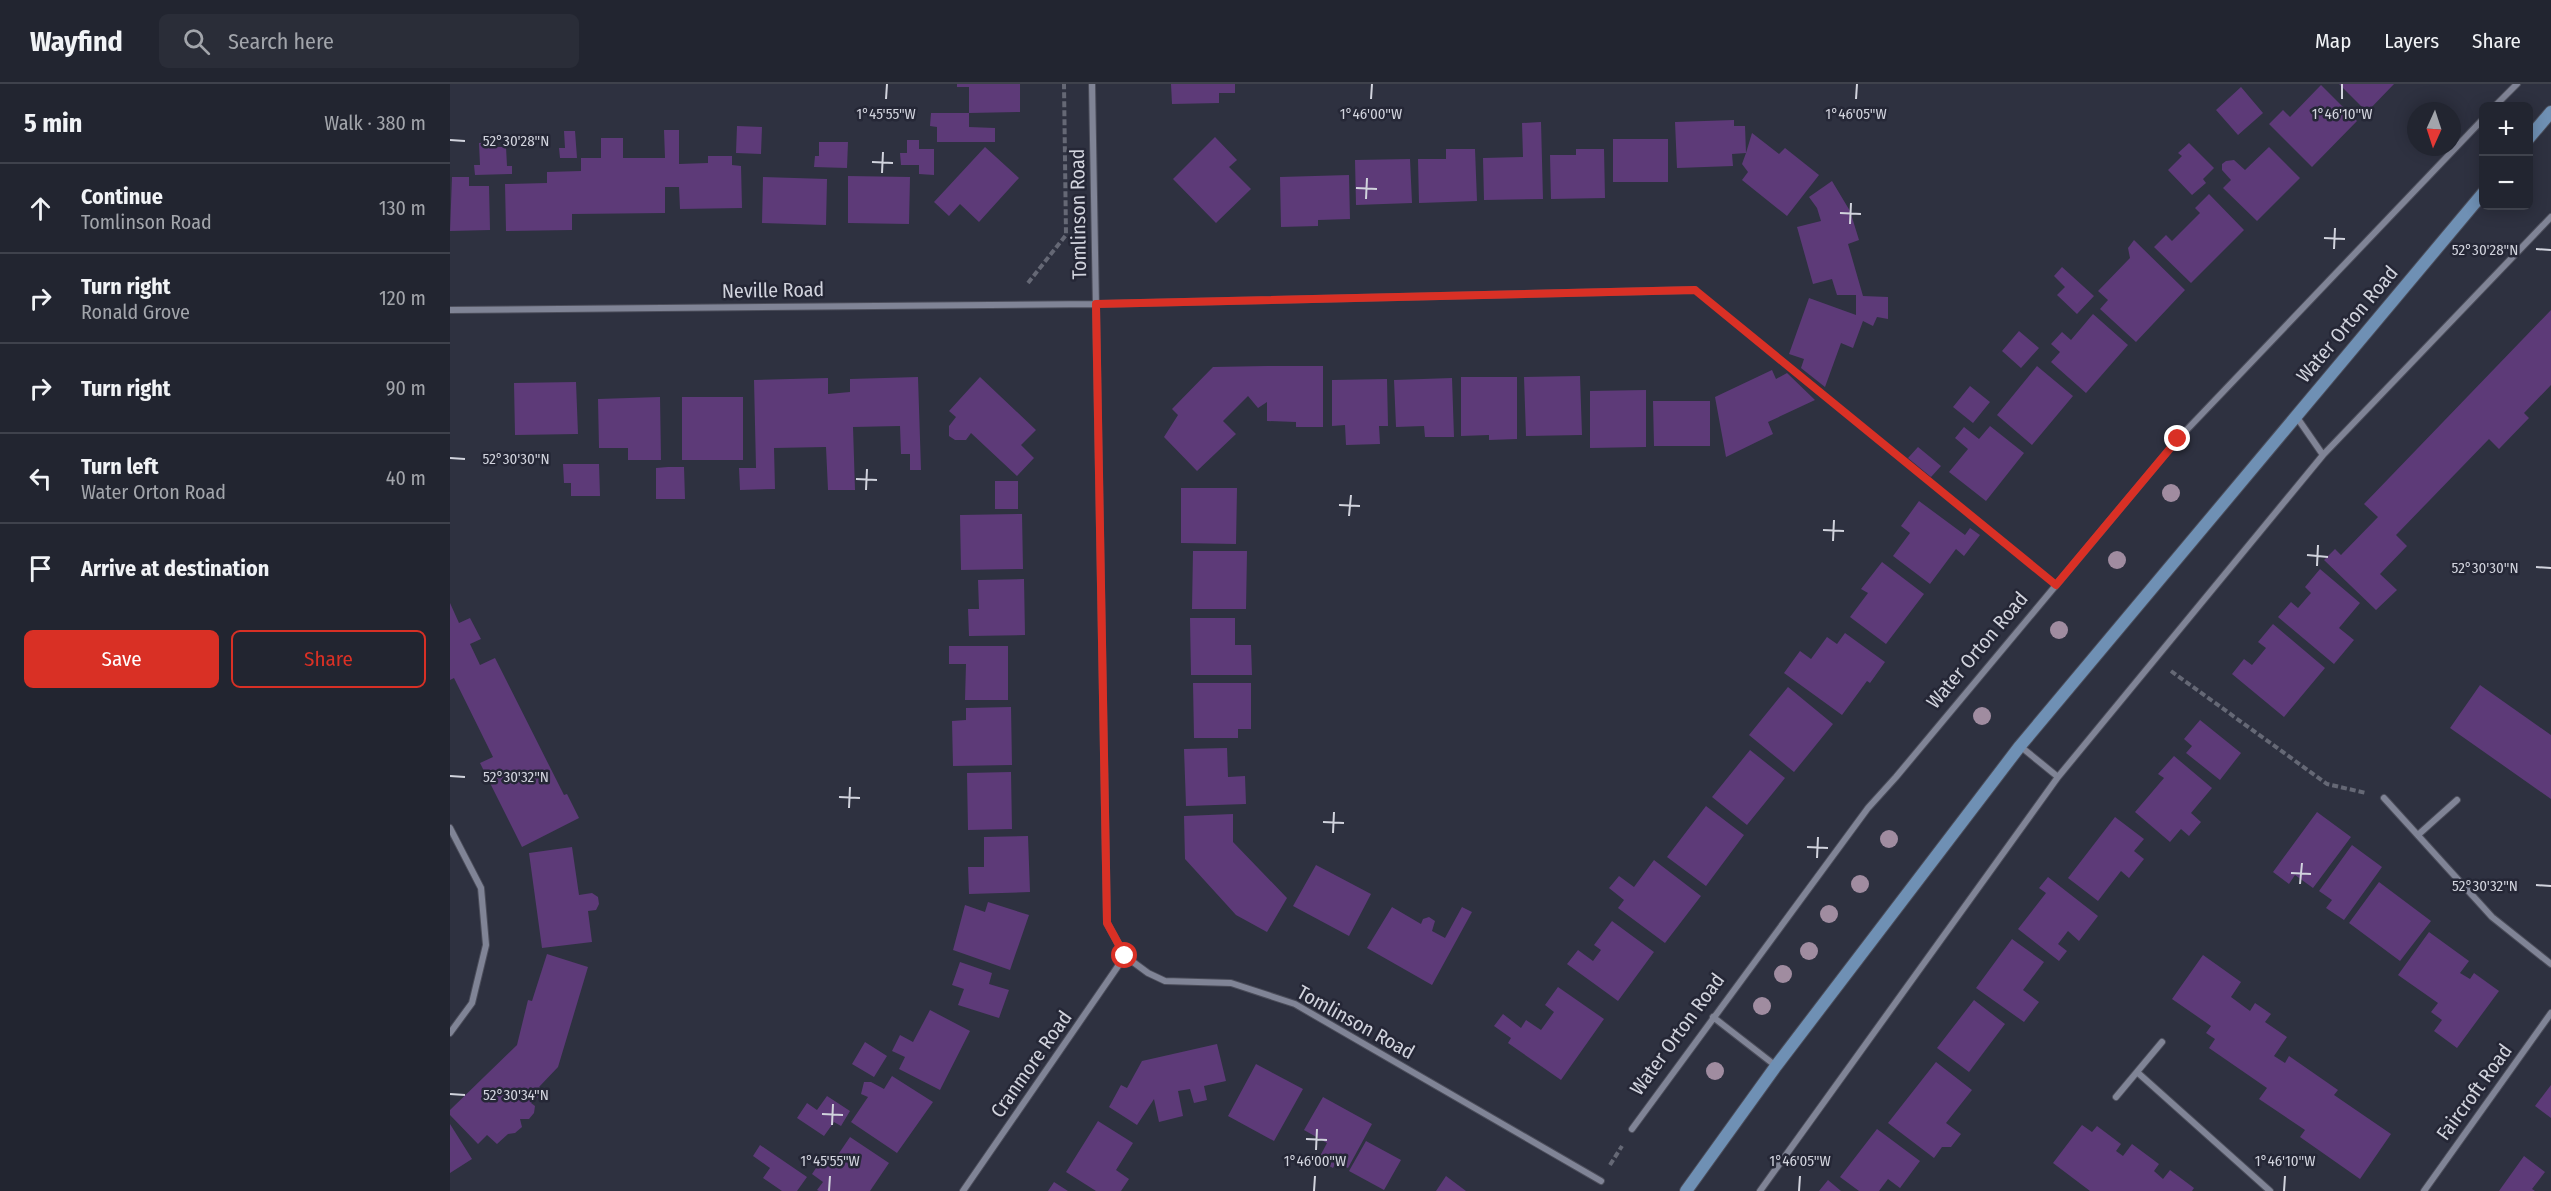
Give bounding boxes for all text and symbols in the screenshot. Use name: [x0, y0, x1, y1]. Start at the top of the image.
search box: [159, 14, 579, 68]
text: Wayfind: [30, 25, 123, 58]
icon: search: [180, 25, 213, 58]
text: Search here: [228, 28, 334, 55]
text: Map: [2315, 28, 2351, 54]
text: Layers: [2384, 28, 2439, 54]
text: Share: [2472, 28, 2521, 54]
north arrow: [2407, 102, 2461, 156]
map controls: [2479, 102, 2533, 210]
button: +: [2479, 102, 2533, 156]
text: 1°45'55"W: [856, 105, 916, 123]
text: 1°46'00"W: [1340, 105, 1402, 123]
text: 1°46'05"W: [1825, 105, 1887, 123]
text: 1°46'10"W: [2312, 105, 2372, 123]
text: 5 min: [24, 108, 82, 139]
text: Walk · 380 m: [324, 111, 426, 135]
text: 52°30'28"N: [483, 132, 549, 150]
street label: Tomlinson Road: [1065, 148, 1091, 280]
button: −: [2479, 156, 2533, 210]
text: Continue: [81, 183, 163, 210]
icon: ahead: [24, 192, 57, 225]
text: 130 m: [379, 196, 426, 220]
text: Tomlinson Road: [81, 210, 212, 234]
text: 52°30'28"N: [2452, 241, 2518, 259]
street label: Water Orton Road: [2291, 261, 2403, 387]
text: Turn right: [81, 273, 170, 300]
street label: Neville Road: [722, 277, 824, 303]
icon: right: [24, 282, 57, 315]
text: 120 m: [379, 286, 426, 310]
text: Ronald Grove: [81, 300, 190, 324]
icon: right: [24, 372, 57, 405]
text: Turn right: [81, 375, 170, 402]
text: 90 m: [386, 376, 426, 400]
route end: [2164, 425, 2190, 451]
text: 52°30'30"N: [482, 450, 550, 468]
text: Turn left: [81, 453, 159, 480]
icon: left: [24, 462, 57, 495]
text: 40 m: [386, 466, 426, 490]
text: Water Orton Road: [81, 480, 226, 504]
icon: arrive: [24, 552, 57, 585]
text: Arrive at destination: [81, 555, 269, 582]
text: 52°30'30"N: [2451, 559, 2519, 577]
street label: Water Orton Road: [1921, 587, 2033, 713]
button: Save: [24, 630, 219, 688]
button: Share: [231, 630, 426, 688]
text: 52°30'32"N: [483, 768, 549, 786]
text: 52°30'32"N: [2452, 877, 2518, 895]
route start: [1111, 942, 1137, 968]
street label: Water Orton Road: [1625, 968, 1729, 1100]
street label: Tomlinson Road: [1293, 980, 1419, 1064]
street label: Cranmore Road: [985, 1006, 1077, 1122]
street label: Faircroft Road: [2431, 1039, 2517, 1145]
text: 52°30'34"N: [483, 1086, 549, 1104]
text: 1°45'55"W: [800, 1152, 860, 1170]
text: 1°46'00"W: [1284, 1152, 1346, 1170]
text: 1°46'05"W: [1769, 1152, 1831, 1170]
text: 1°46'10"W: [2255, 1152, 2315, 1170]

